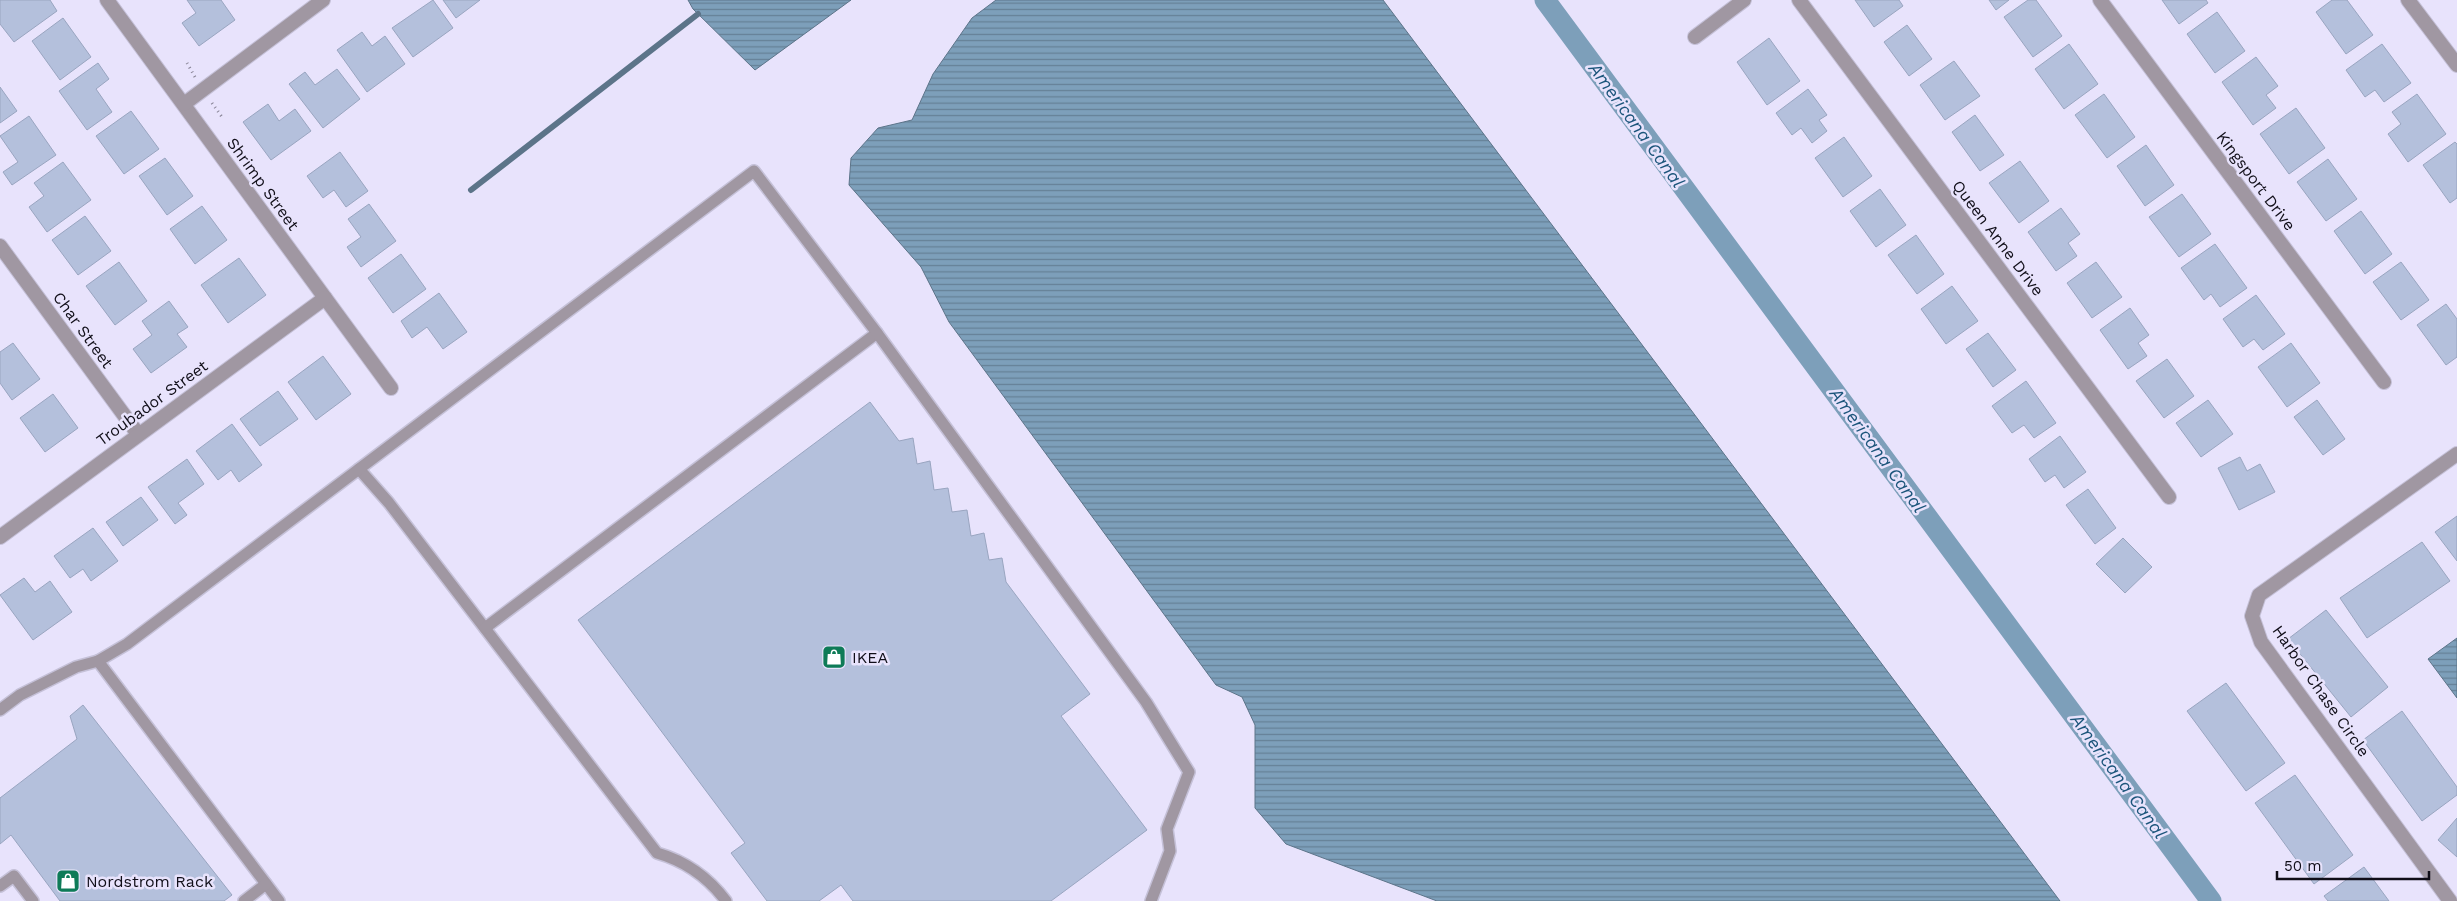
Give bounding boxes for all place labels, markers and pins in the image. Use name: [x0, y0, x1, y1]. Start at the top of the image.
shop icon: IKEA: [821, 644, 847, 670]
place label: IKEA: [852, 648, 888, 667]
shop icon: Nordstrom Rack: [55, 868, 81, 894]
place label: Nordstrom Rack: [86, 872, 213, 891]

